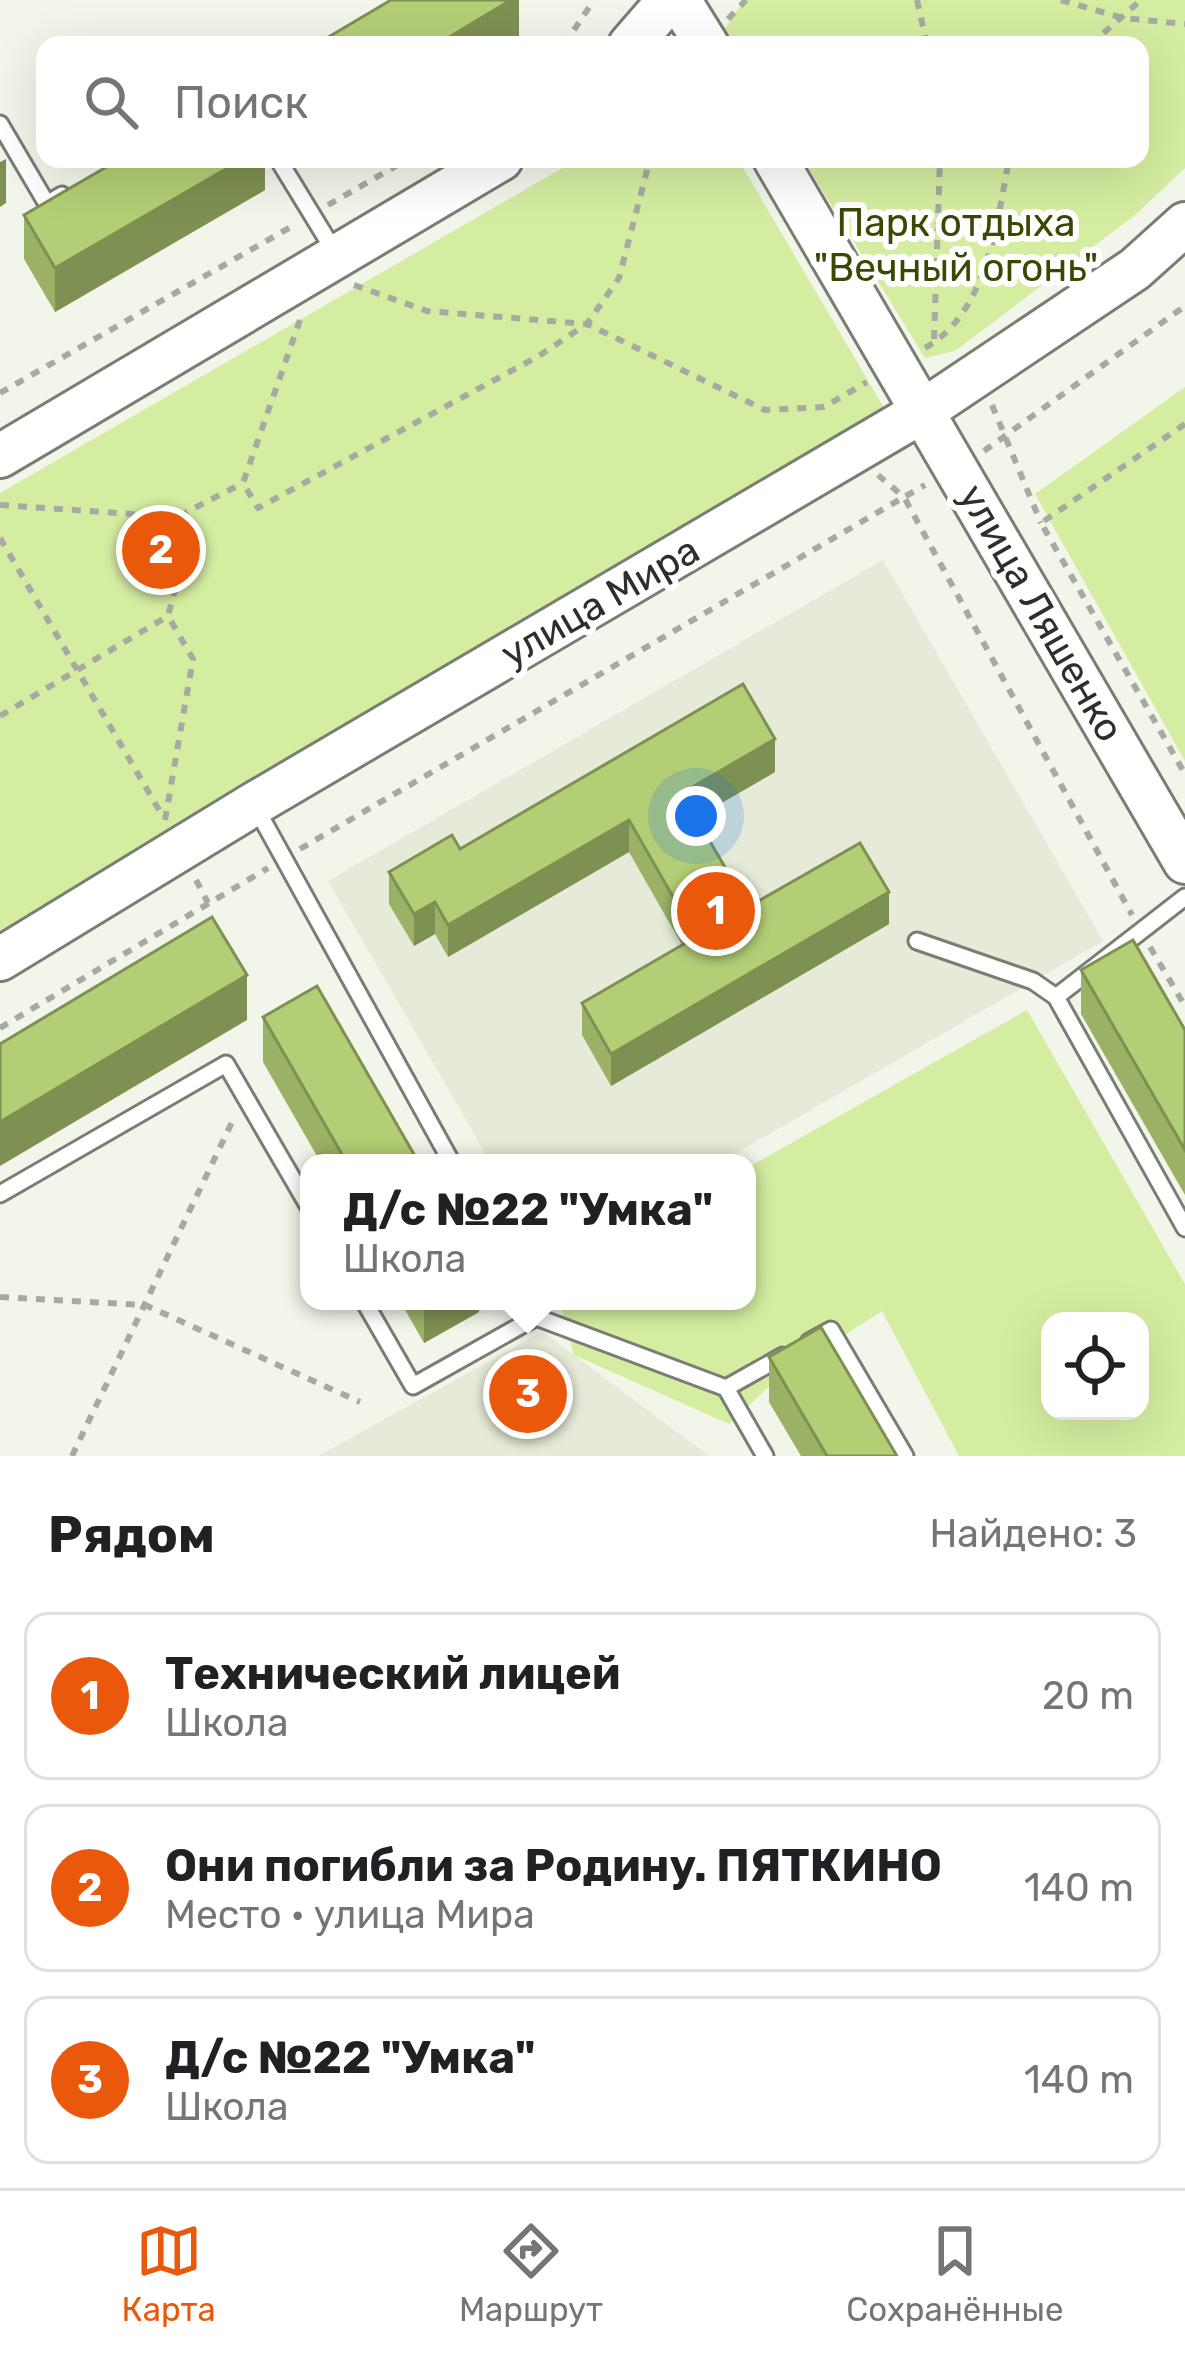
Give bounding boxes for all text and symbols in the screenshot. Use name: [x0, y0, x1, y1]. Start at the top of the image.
search box: [36, 36, 1149, 168]
icon: search: [78, 69, 144, 135]
text: Поиск: [174, 76, 308, 129]
park label: Парк отдыха "Вечный огонь": [814, 200, 1098, 291]
street label: улица Ляшенко: [949, 476, 1133, 750]
pin: 2: [122, 505, 200, 595]
street label: улица Мира: [493, 527, 707, 677]
your location: [666, 786, 726, 846]
pin: 1: [677, 866, 755, 956]
popup: [300, 1154, 756, 1310]
text: Д/с №22 "Умка": [343, 1183, 713, 1236]
text: Школа: [343, 1236, 466, 1282]
map controls: [1041, 1312, 1149, 1420]
button: locate: [1041, 1312, 1149, 1420]
pin: 3: [489, 1349, 567, 1439]
text: Рядом: [48, 1504, 215, 1565]
text: Найдено: 3: [930, 1511, 1137, 1557]
text: Технический лицей: [165, 1647, 620, 1700]
text: 1: [80, 1673, 100, 1719]
text: 20 m: [1042, 1673, 1134, 1719]
text: Школа: [165, 1700, 289, 1746]
text: Они погибли за Родину. ПЯТКИНО: [165, 1839, 942, 1892]
text: 2: [77, 1865, 103, 1911]
text: 140 m: [1024, 1865, 1134, 1911]
text: Место · улица Мира: [165, 1892, 535, 1938]
text: Д/с №22 "Умка": [165, 2031, 535, 2084]
text: 3: [77, 2057, 103, 2103]
text: 140 m: [1024, 2057, 1134, 2103]
text: Школа: [165, 2084, 289, 2130]
tab: Карта: [122, 2218, 216, 2329]
tab: Маршрут: [459, 2218, 603, 2329]
tab: Сохранённые: [846, 2218, 1063, 2329]

